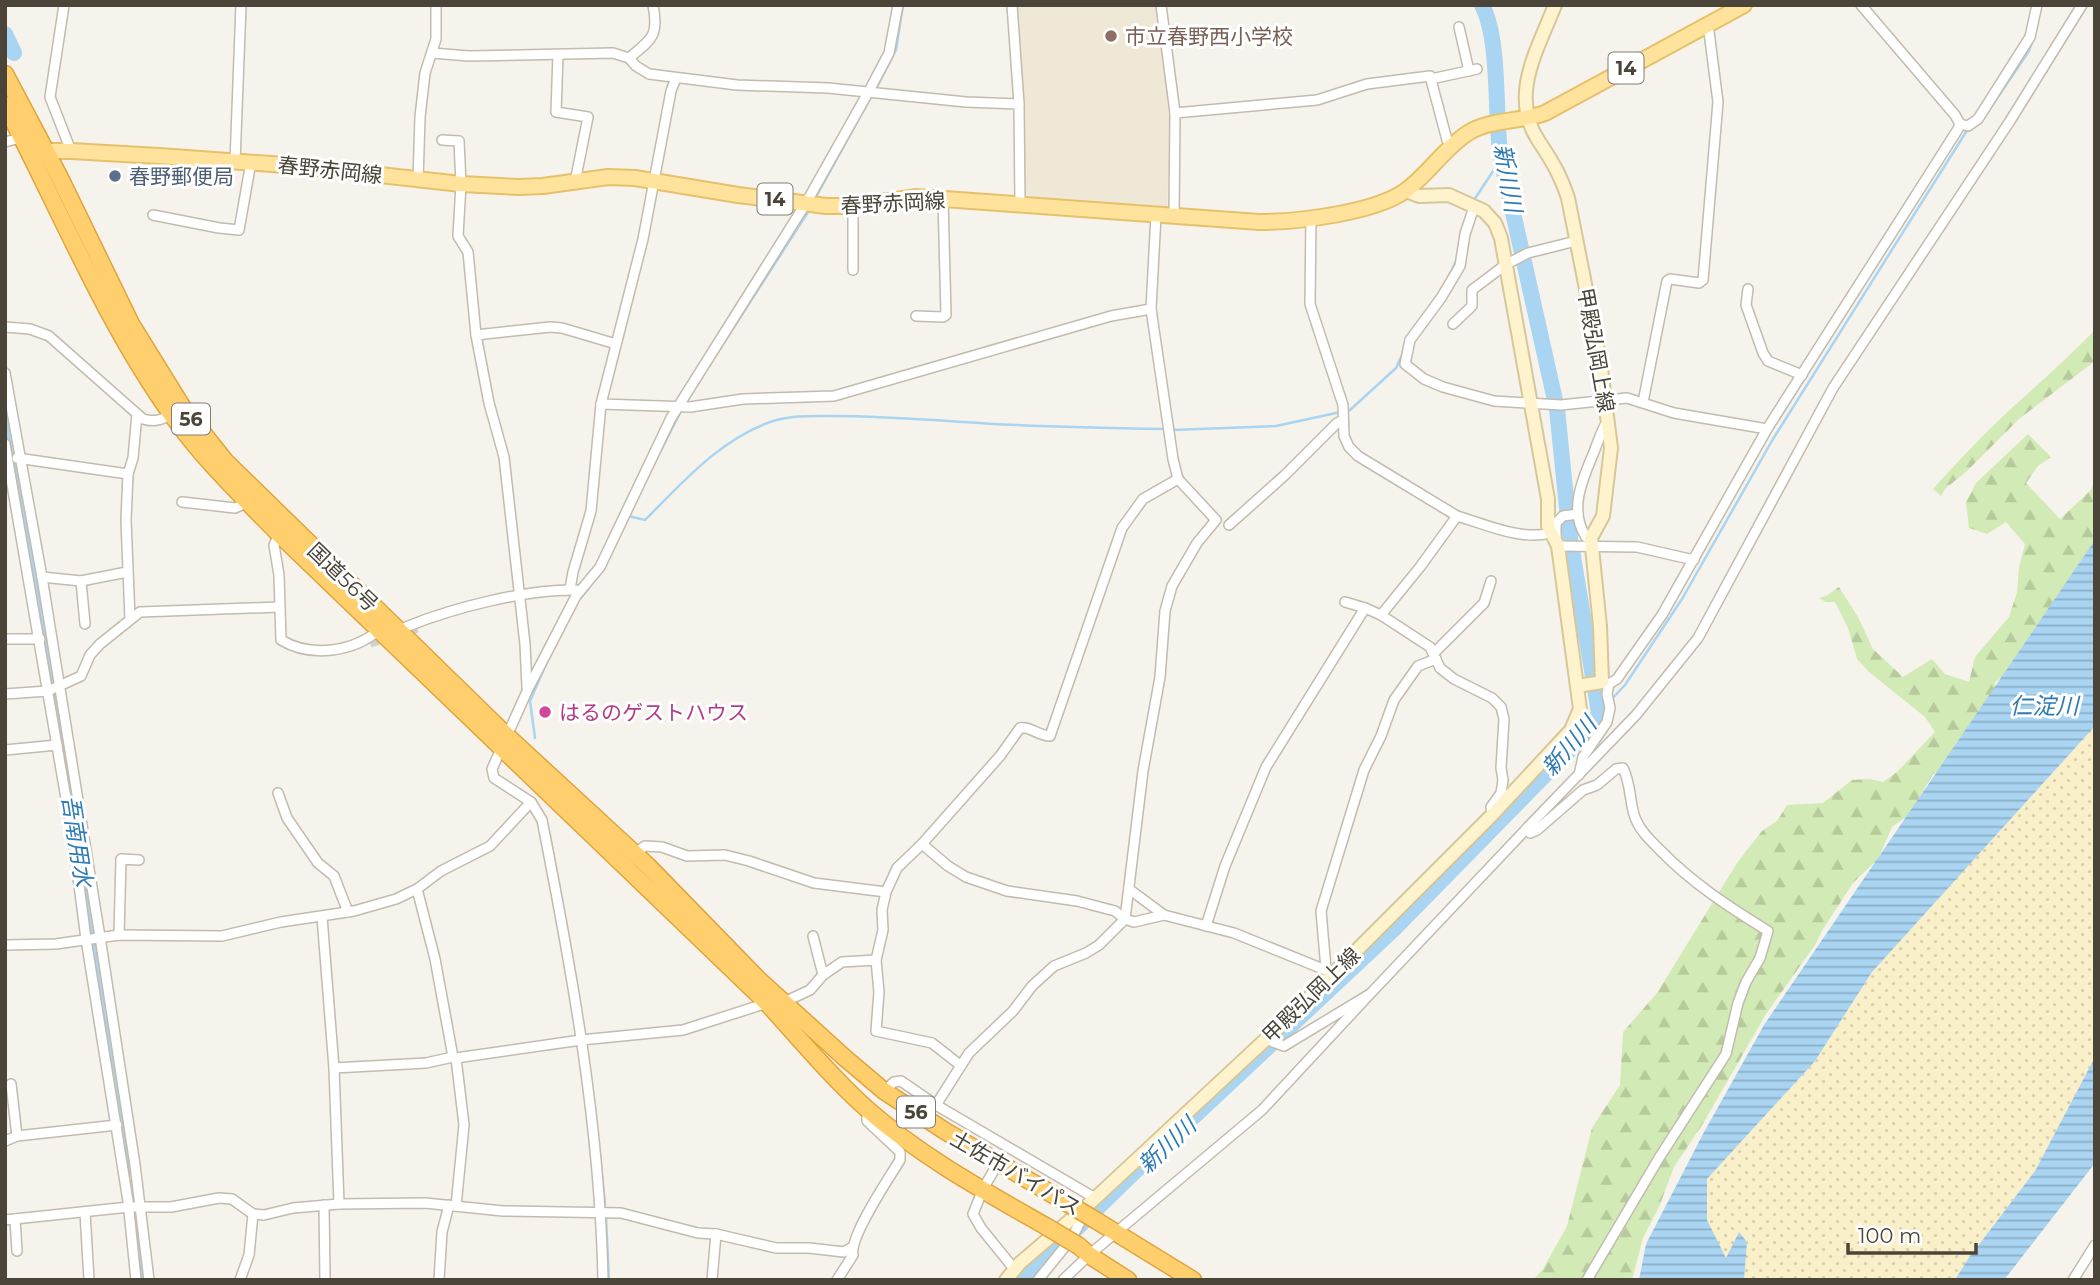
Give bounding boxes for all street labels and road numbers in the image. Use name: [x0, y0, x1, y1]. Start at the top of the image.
road number: 14: [1608, 52, 1644, 83]
street label: 春野赤岡線: [276, 152, 384, 188]
road number: 14: [758, 183, 792, 214]
street label: 春野赤岡線: [840, 188, 946, 218]
street label: 甲殿弘岡上線: [1573, 286, 1619, 414]
road number: 56: [172, 404, 210, 434]
street label: 国道56号: [303, 538, 383, 616]
street label: 甲殿弘岡上線: [1257, 942, 1365, 1048]
road number: 56: [897, 1096, 935, 1128]
street label: 土佐市バイパス: [946, 1126, 1086, 1220]

